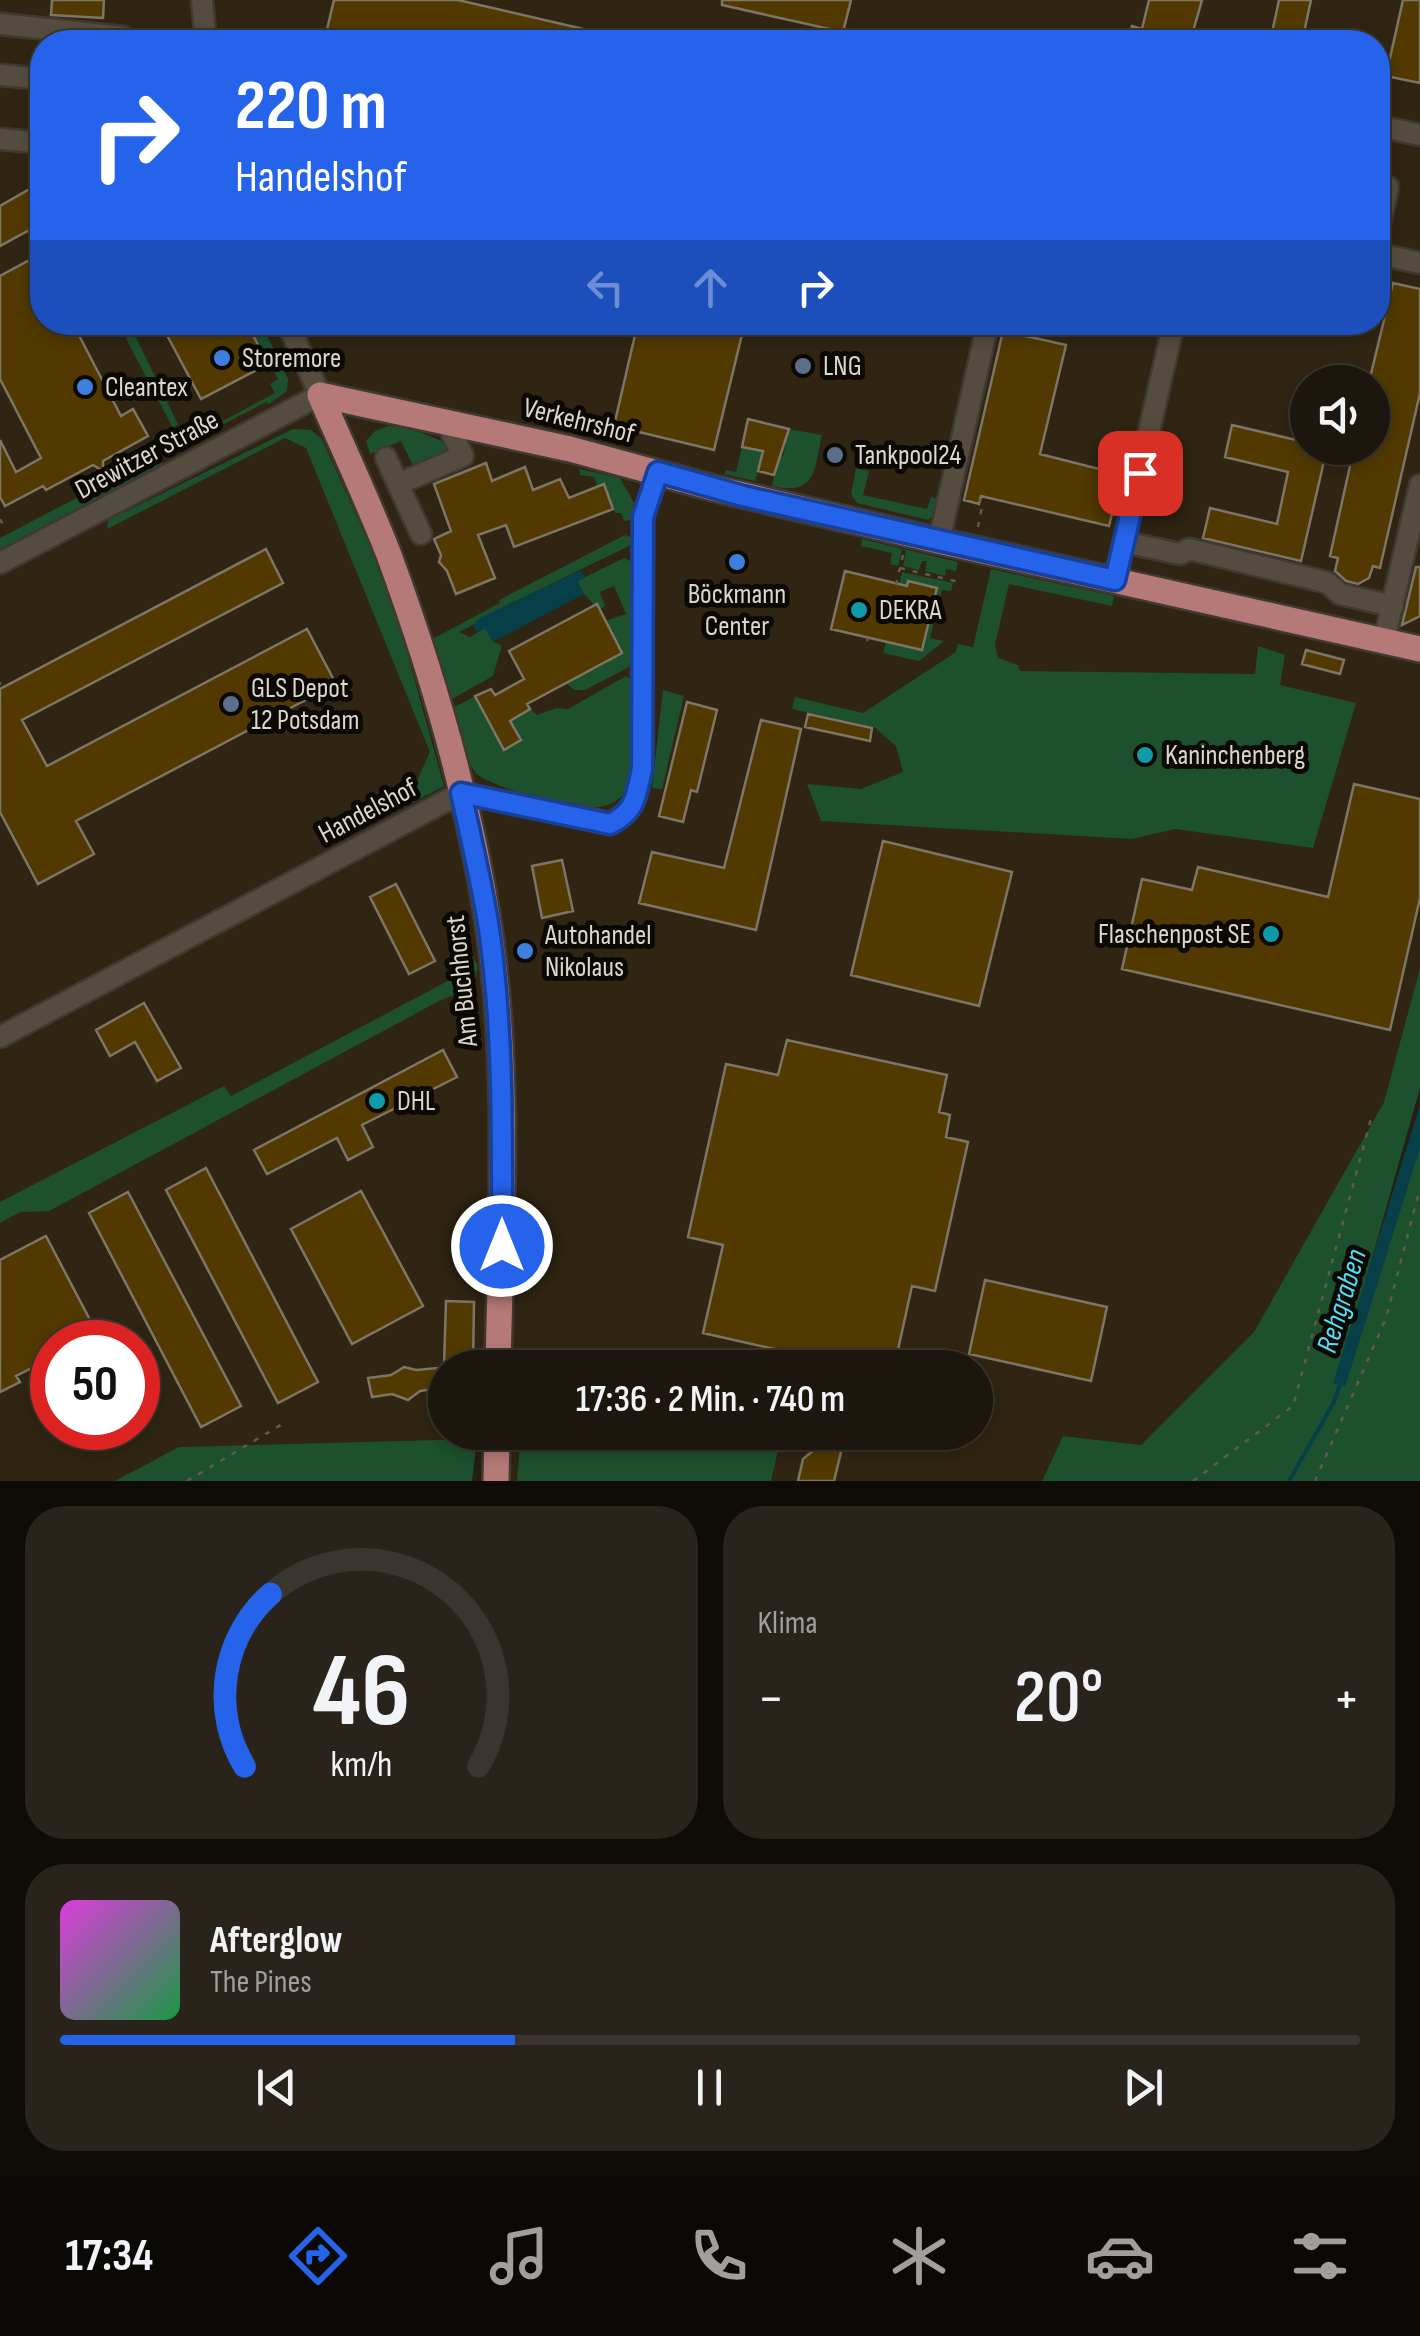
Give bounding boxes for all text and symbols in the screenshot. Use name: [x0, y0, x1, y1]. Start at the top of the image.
text: 220 m: [235, 65, 387, 149]
icon: right: [70, 70, 200, 200]
text: Handelshof: [235, 150, 407, 205]
icon: left: [578, 260, 633, 315]
icon: ahead: [683, 260, 738, 315]
icon: right: [788, 260, 843, 315]
place label: Storemore: [242, 342, 341, 375]
marker: Storemore: [211, 347, 233, 369]
place label: LNG: [823, 350, 862, 383]
marker: LNG: [792, 355, 814, 377]
map controls: [1290, 365, 1390, 465]
button: sound: [1290, 365, 1390, 465]
place label: Cleantex: [105, 371, 188, 404]
marker: Cleantex: [74, 376, 96, 398]
street label: Verkehrshof: [520, 391, 639, 451]
street label: Drewitzer Straße: [70, 403, 224, 507]
pin: [1098, 431, 1183, 516]
place label: Tankpool24: [855, 439, 961, 472]
marker: Tankpool24: [824, 444, 846, 466]
icon: arrive: [1113, 446, 1168, 501]
marker: Böckmann Center: [726, 551, 748, 573]
place label: Böckmann Center: [688, 578, 786, 643]
place label: DEKRA: [879, 594, 943, 627]
marker: DEKRA: [848, 599, 870, 621]
place label: GLS Depot 12 Potsdam: [251, 672, 359, 737]
marker: GLS Depot 12 Potsdam: [220, 693, 242, 715]
place label: Kaninchenberg: [1165, 739, 1305, 772]
marker: Kaninchenberg: [1134, 744, 1156, 766]
street label: Handelshof: [313, 771, 424, 851]
street label: Am Buchhorst: [439, 914, 485, 1049]
place label: Flaschenpost SE: [1098, 918, 1251, 951]
place label: Autohandel Nikolaus: [544, 919, 652, 984]
marker: Flaschenpost SE: [1260, 923, 1282, 945]
marker: Autohandel Nikolaus: [514, 940, 536, 962]
place label: DHL: [397, 1085, 435, 1118]
marker: DHL: [366, 1090, 388, 1112]
position arrow: [450, 1194, 554, 1298]
water label: Rehgraben: [1309, 1245, 1375, 1357]
speed limit sign: 50: [30, 1320, 160, 1450]
text: 17:36 · 2 Min. · 740 m: [576, 1377, 845, 1422]
text: Klima: [758, 1604, 818, 1643]
text: 46: [313, 1630, 410, 1755]
text: 20°: [1014, 1653, 1104, 1744]
text: −: [758, 1666, 784, 1733]
text: +: [1333, 1666, 1360, 1733]
text: km/h: [330, 1744, 392, 1787]
text: Afterglow: [210, 1918, 343, 1963]
text: The Pines: [210, 1963, 312, 2002]
icon: previous: [249, 2060, 304, 2115]
icon: pause: [682, 2060, 737, 2115]
icon: next: [1116, 2060, 1171, 2115]
icon: directions: [283, 2221, 353, 2291]
icon: music: [484, 2221, 554, 2291]
icon: phone: [684, 2221, 754, 2291]
icon: climate: [884, 2221, 954, 2291]
icon: car: [1085, 2221, 1155, 2291]
icon: filters: [1285, 2221, 1355, 2291]
text: 17:34: [65, 2229, 153, 2284]

